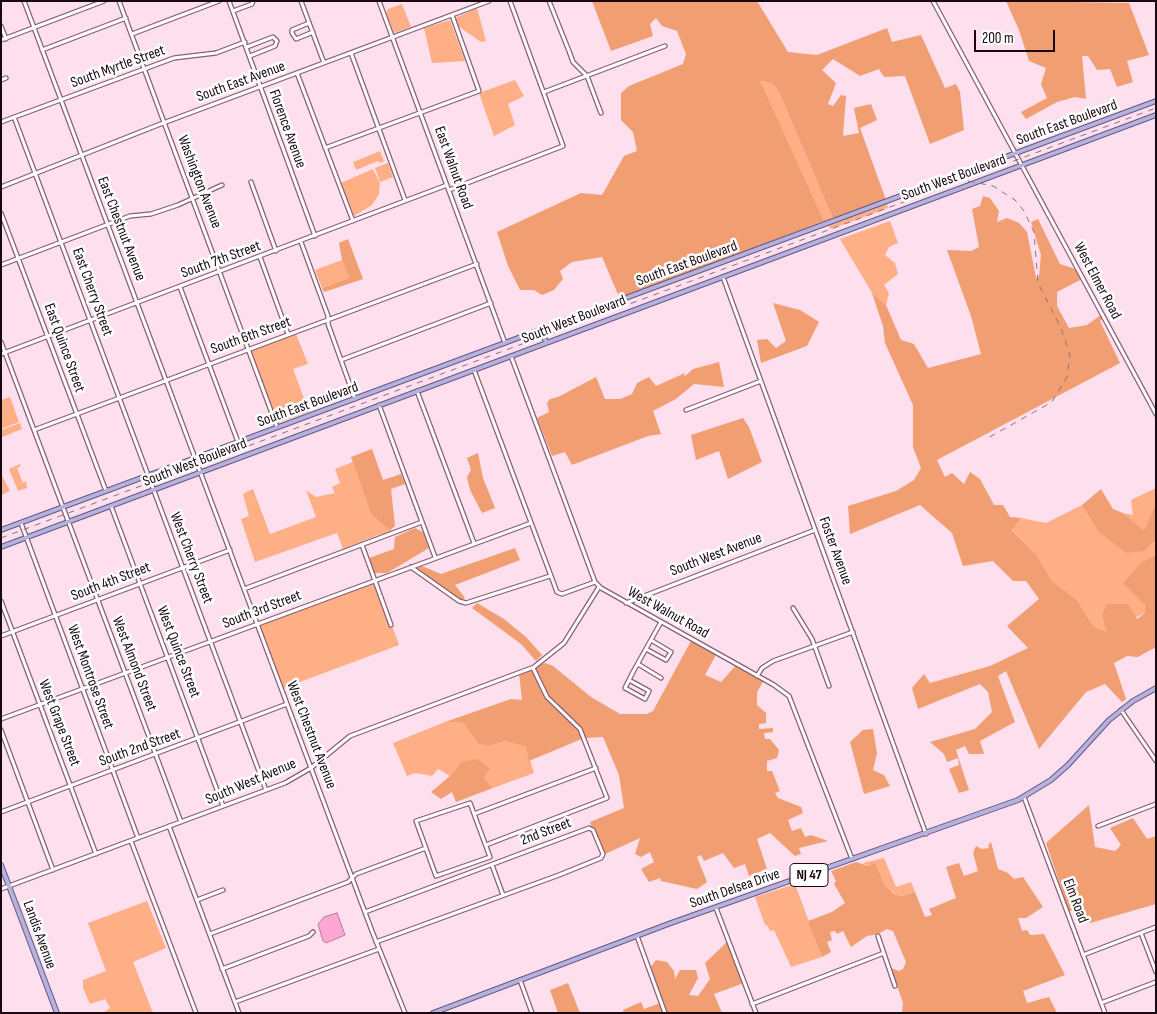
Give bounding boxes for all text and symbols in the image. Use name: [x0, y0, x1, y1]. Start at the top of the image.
scale bar: [977, 20, 1058, 52]
text: 200 m: [982, 29, 1014, 48]
street label: South Myrtle Street: [68, 42, 168, 92]
street label: South East Avenue: [194, 58, 288, 106]
street label: Florence Avenue: [264, 87, 310, 171]
street label: South East Boulevard: [1014, 96, 1120, 150]
street label: East Walnut Road: [430, 124, 476, 212]
street label: Washington Avenue: [173, 133, 225, 231]
street label: South West Boulevard: [899, 151, 1009, 205]
street label: East Chestnut Avenue: [93, 174, 149, 284]
street label: South 7th Street: [179, 237, 263, 283]
street label: South East Boulevard: [634, 237, 740, 291]
street label: West Elmer Road: [1069, 240, 1125, 322]
street label: East Cherry Street: [68, 246, 116, 338]
street label: South West Boulevard: [520, 292, 628, 348]
street label: East Quince Street: [40, 301, 88, 395]
street label: South 6th Street: [209, 313, 293, 359]
street label: South East Boulevard: [255, 378, 361, 432]
street label: South West Boulevard: [141, 435, 249, 491]
street label: West Cherry Street: [165, 510, 217, 606]
street label: Foster Avenue: [814, 515, 856, 587]
street label: South West Avenue: [668, 529, 764, 581]
street label: South 4th Street: [69, 559, 153, 605]
street label: West Walnut Road: [624, 583, 712, 643]
street label: South 3rd Street: [220, 587, 304, 633]
street label: West Quince Street: [152, 604, 204, 700]
street label: West Almond Street: [108, 614, 160, 714]
street label: West Montrose Street: [63, 622, 117, 732]
street label: West Grape Street: [34, 677, 84, 769]
street label: West Chestnut Avenue: [282, 679, 340, 791]
street label: South 2nd Street: [97, 725, 183, 771]
street label: South West Avenue: [203, 755, 299, 809]
street label: 2nd Street: [518, 814, 574, 850]
road number: NJ 47: [790, 864, 828, 886]
street label: South Delsea Drive: [688, 865, 782, 913]
street label: Elm Road: [1058, 876, 1092, 926]
street label: Landis Avenue: [18, 898, 60, 972]

